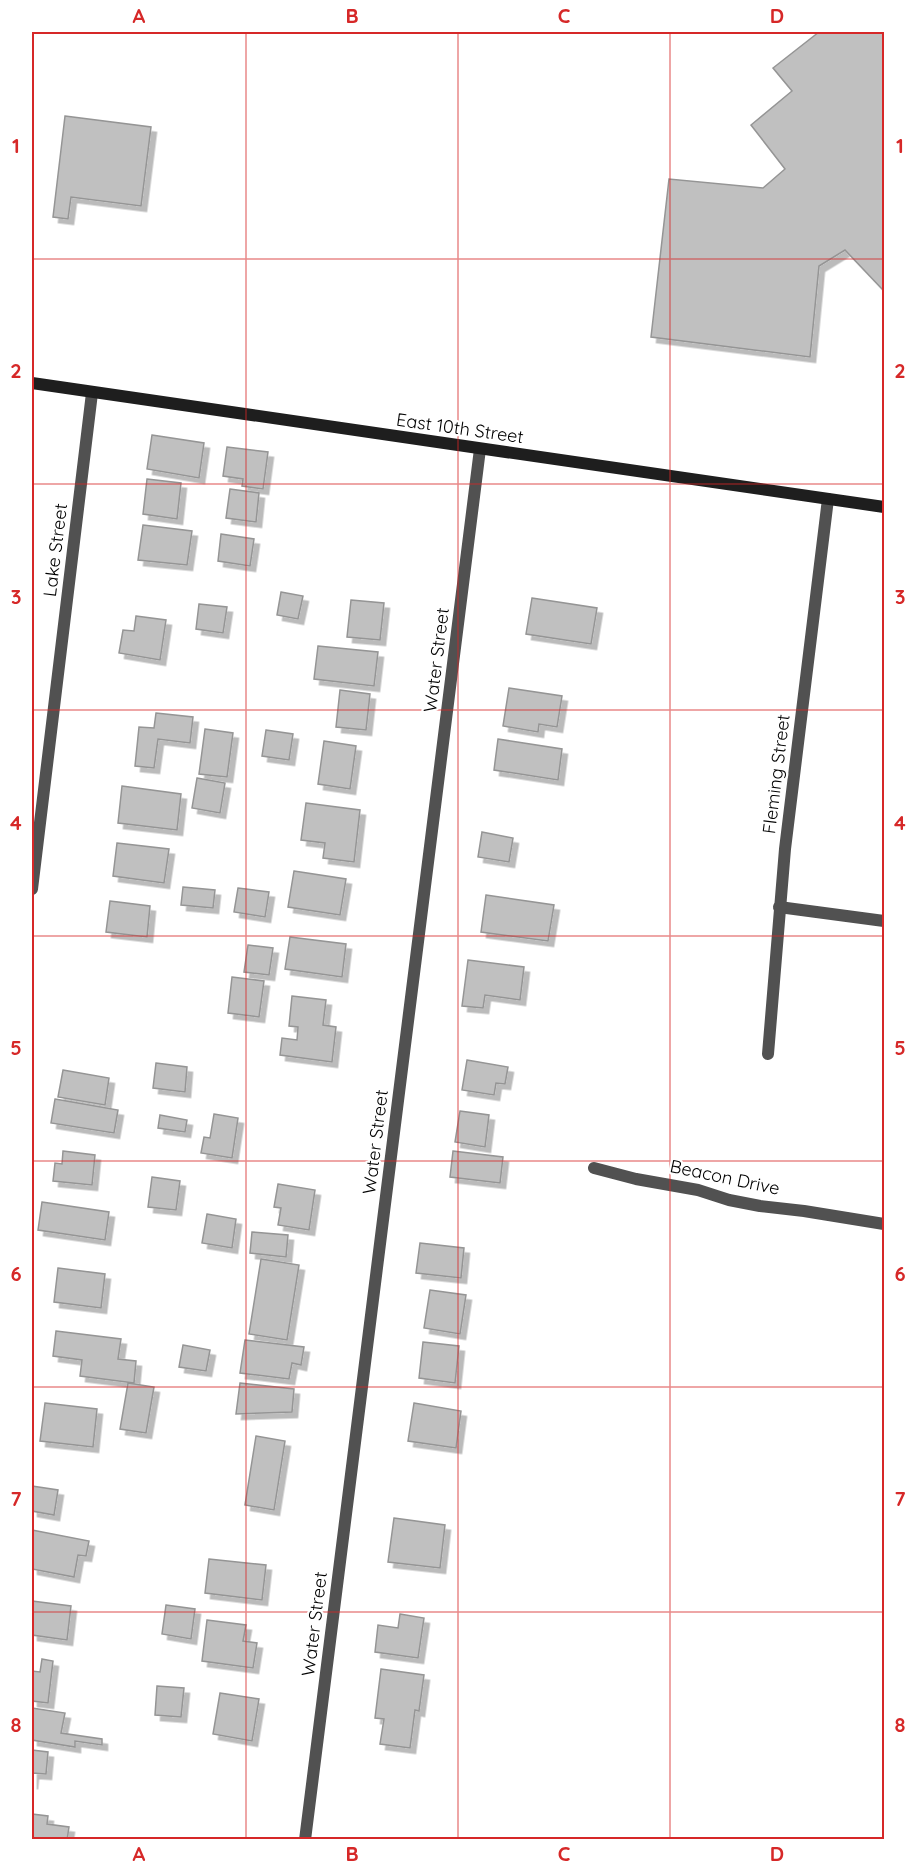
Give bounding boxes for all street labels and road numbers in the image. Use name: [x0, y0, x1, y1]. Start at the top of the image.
street label: East 10th Street: [395, 408, 525, 448]
street label: Lake Street: [38, 502, 72, 598]
street label: Water Street: [418, 606, 454, 714]
street label: Fleming Street: [757, 713, 795, 835]
street label: Water Street: [357, 1088, 393, 1196]
street label: Beacon Drive: [668, 1154, 782, 1200]
street label: Water Street: [296, 1570, 332, 1678]

